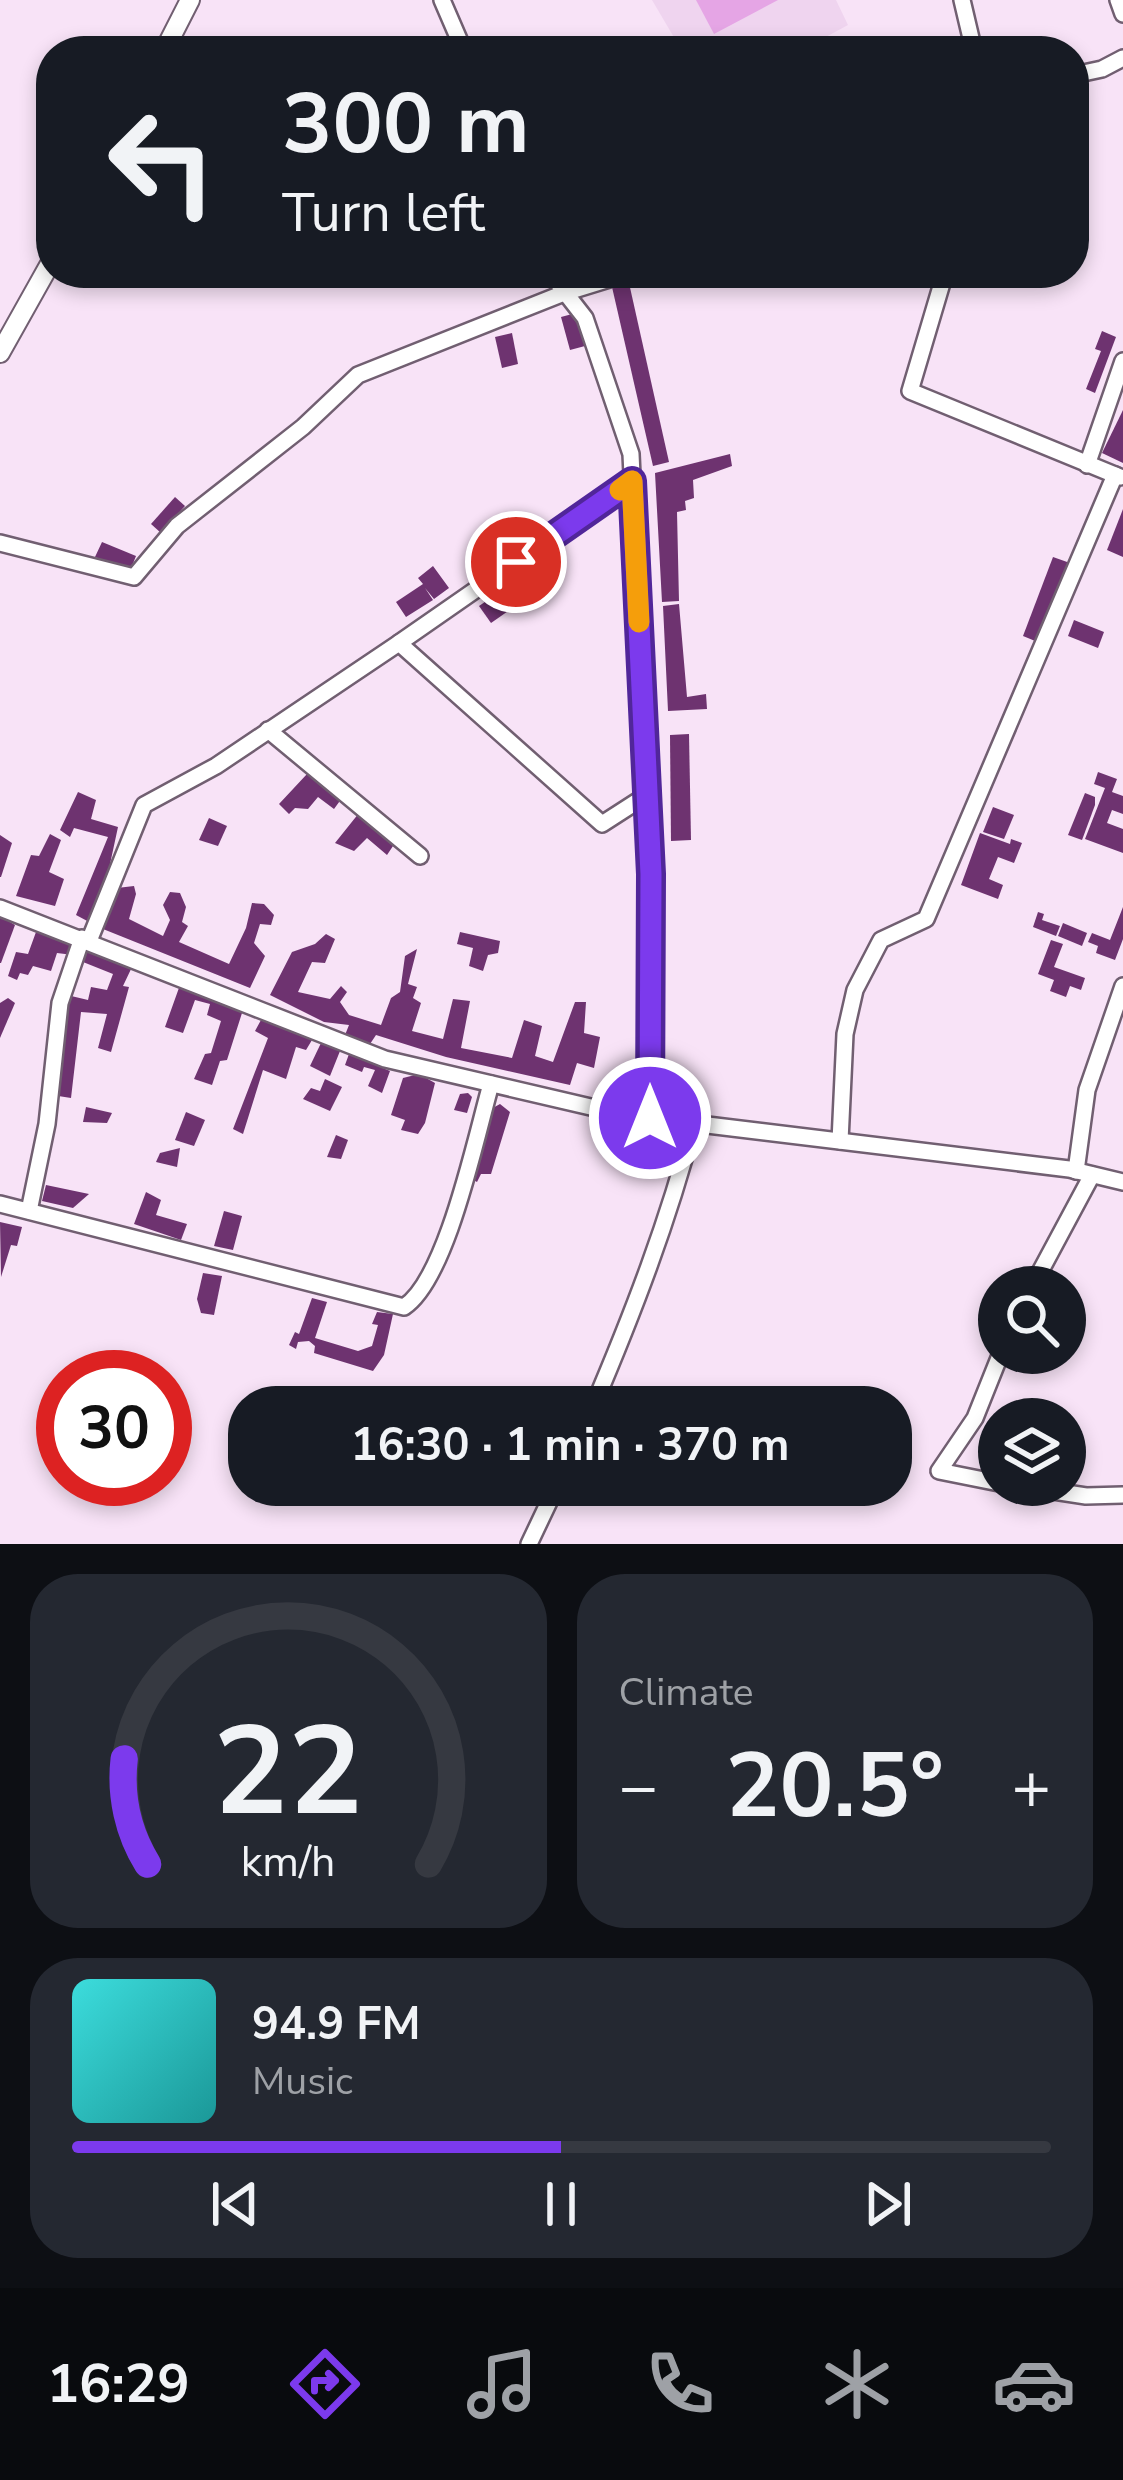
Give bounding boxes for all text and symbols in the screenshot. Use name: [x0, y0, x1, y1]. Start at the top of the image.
text: 300 m: [282, 67, 530, 182]
icon: left: [84, 84, 240, 240]
text: Turn left: [282, 176, 485, 250]
pin: [465, 511, 567, 613]
icon: arrive: [483, 529, 549, 595]
position arrow: [587, 1055, 713, 1181]
map controls: [978, 1266, 1086, 1506]
button: search: [978, 1266, 1086, 1374]
speed limit sign: 30: [36, 1350, 192, 1506]
button: layers: [978, 1398, 1086, 1506]
text: 16:30 · 1 min · 370 m: [350, 1415, 790, 1476]
text: Climate: [619, 1666, 754, 1719]
text: 22: [213, 1687, 363, 1857]
text: 20.5°: [726, 1725, 944, 1848]
text: −: [619, 1742, 658, 1832]
text: +: [1011, 1742, 1051, 1832]
text: km/h: [241, 1833, 336, 1891]
text: 94.9 FM: [252, 1994, 421, 2055]
text: Music: [252, 2055, 353, 2108]
icon: previous: [202, 2171, 268, 2237]
icon: pause: [528, 2171, 594, 2237]
icon: next: [855, 2171, 921, 2237]
icon: directions: [283, 2342, 367, 2426]
icon: music: [460, 2342, 544, 2426]
icon: phone: [638, 2342, 722, 2426]
icon: climate: [815, 2342, 899, 2426]
icon: car: [992, 2342, 1076, 2426]
text: 16:29: [47, 2347, 190, 2421]

